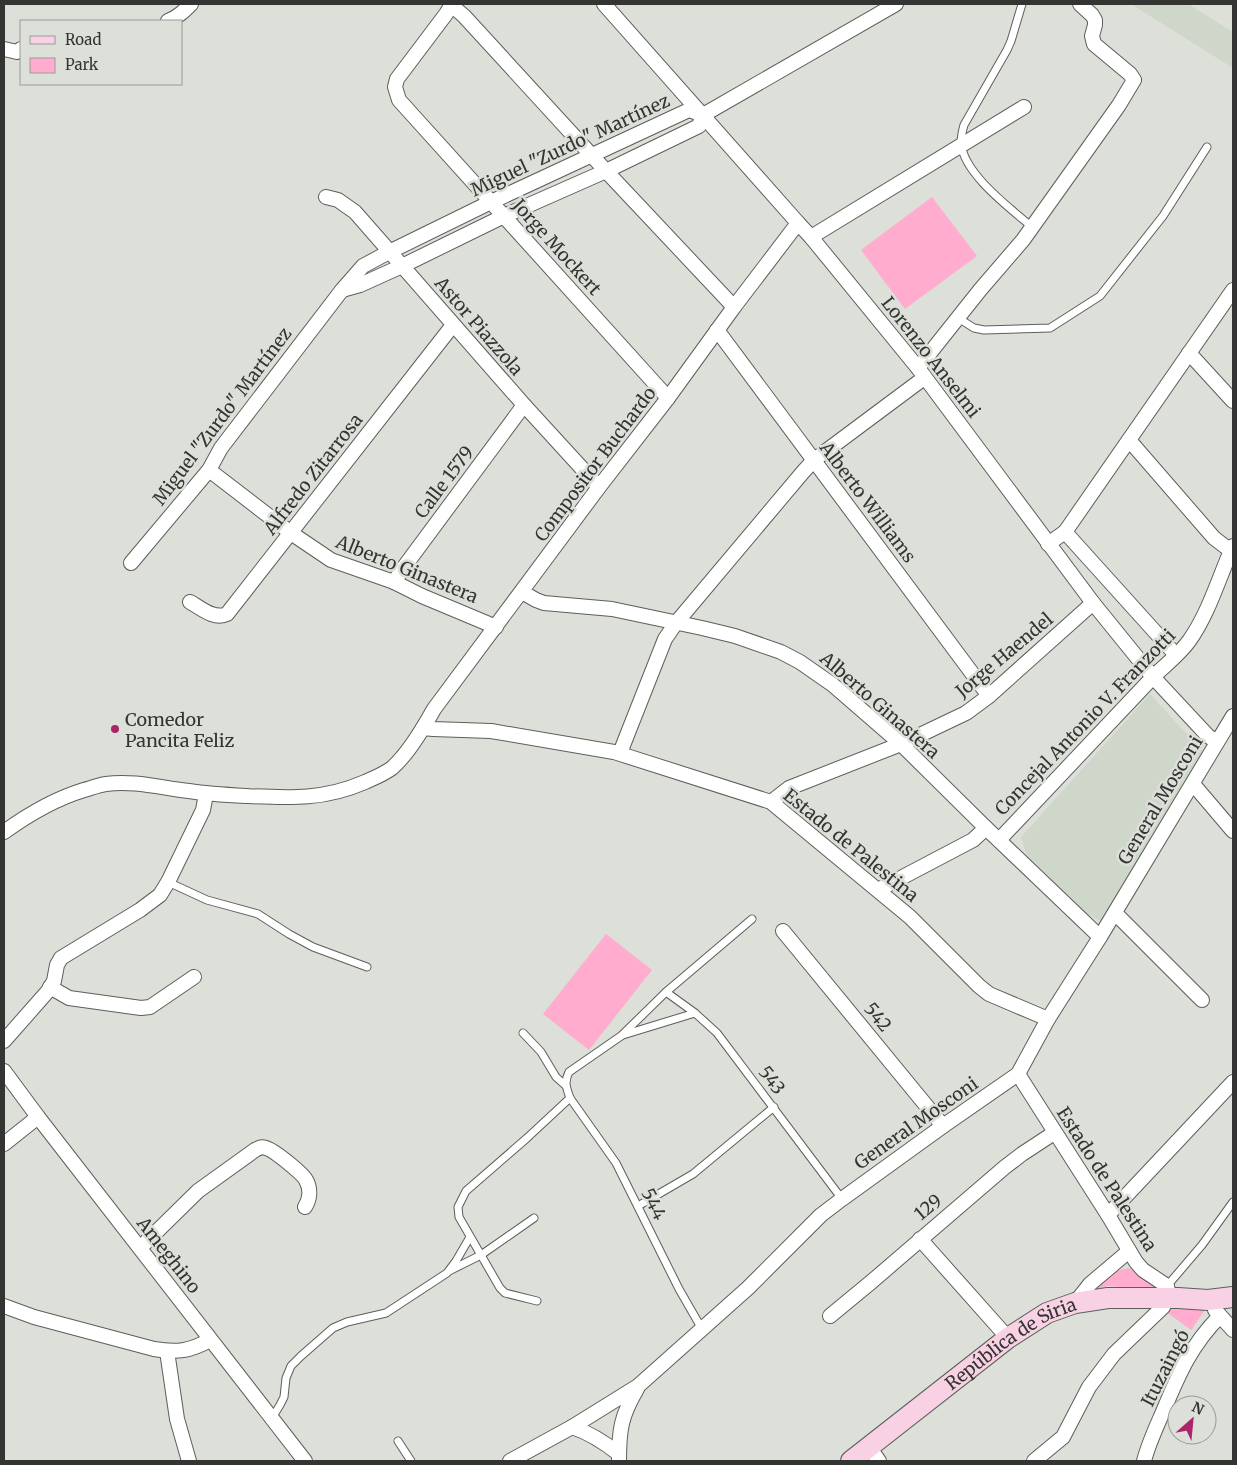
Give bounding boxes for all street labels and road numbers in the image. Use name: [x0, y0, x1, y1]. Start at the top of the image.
street label: Miguel "Zurdo" Martínez: [467, 89, 673, 201]
street label: Jorge Mockert: [507, 193, 606, 300]
street label: Astor Piazzola: [429, 271, 528, 380]
street label: Lorenzo Anselmi: [877, 292, 986, 422]
street label: Miguel "Zurdo" Martínez: [148, 322, 297, 510]
street label: Compositor Buchardo: [529, 382, 661, 546]
street label: Alfredo Zitarrosa: [258, 409, 368, 540]
street label: Alberto Williams: [814, 436, 921, 567]
street label: Calle 1579: [409, 441, 479, 523]
street label: Alberto Ginastera: [332, 530, 482, 608]
street label: Jorge Haendel: [950, 607, 1058, 703]
street label: Concejal Antonio V. Franzotti: [990, 624, 1180, 820]
street label: Alberto Ginastera: [815, 646, 945, 764]
street label: General Mosconi: [1113, 731, 1208, 868]
street label: Estado de Palestina: [779, 783, 924, 907]
street label: 542: [859, 998, 897, 1036]
street label: 543: [754, 1061, 790, 1099]
street label: General Mosconi: [850, 1072, 983, 1174]
street label: Estado de Palestina: [1052, 1103, 1162, 1256]
street label: 544: [637, 1184, 671, 1224]
street label: 129: [909, 1189, 947, 1225]
street label: Ameghino: [131, 1211, 206, 1298]
street label: República de Siria: [940, 1292, 1079, 1395]
street label: Ituzaingó: [1136, 1326, 1194, 1410]

